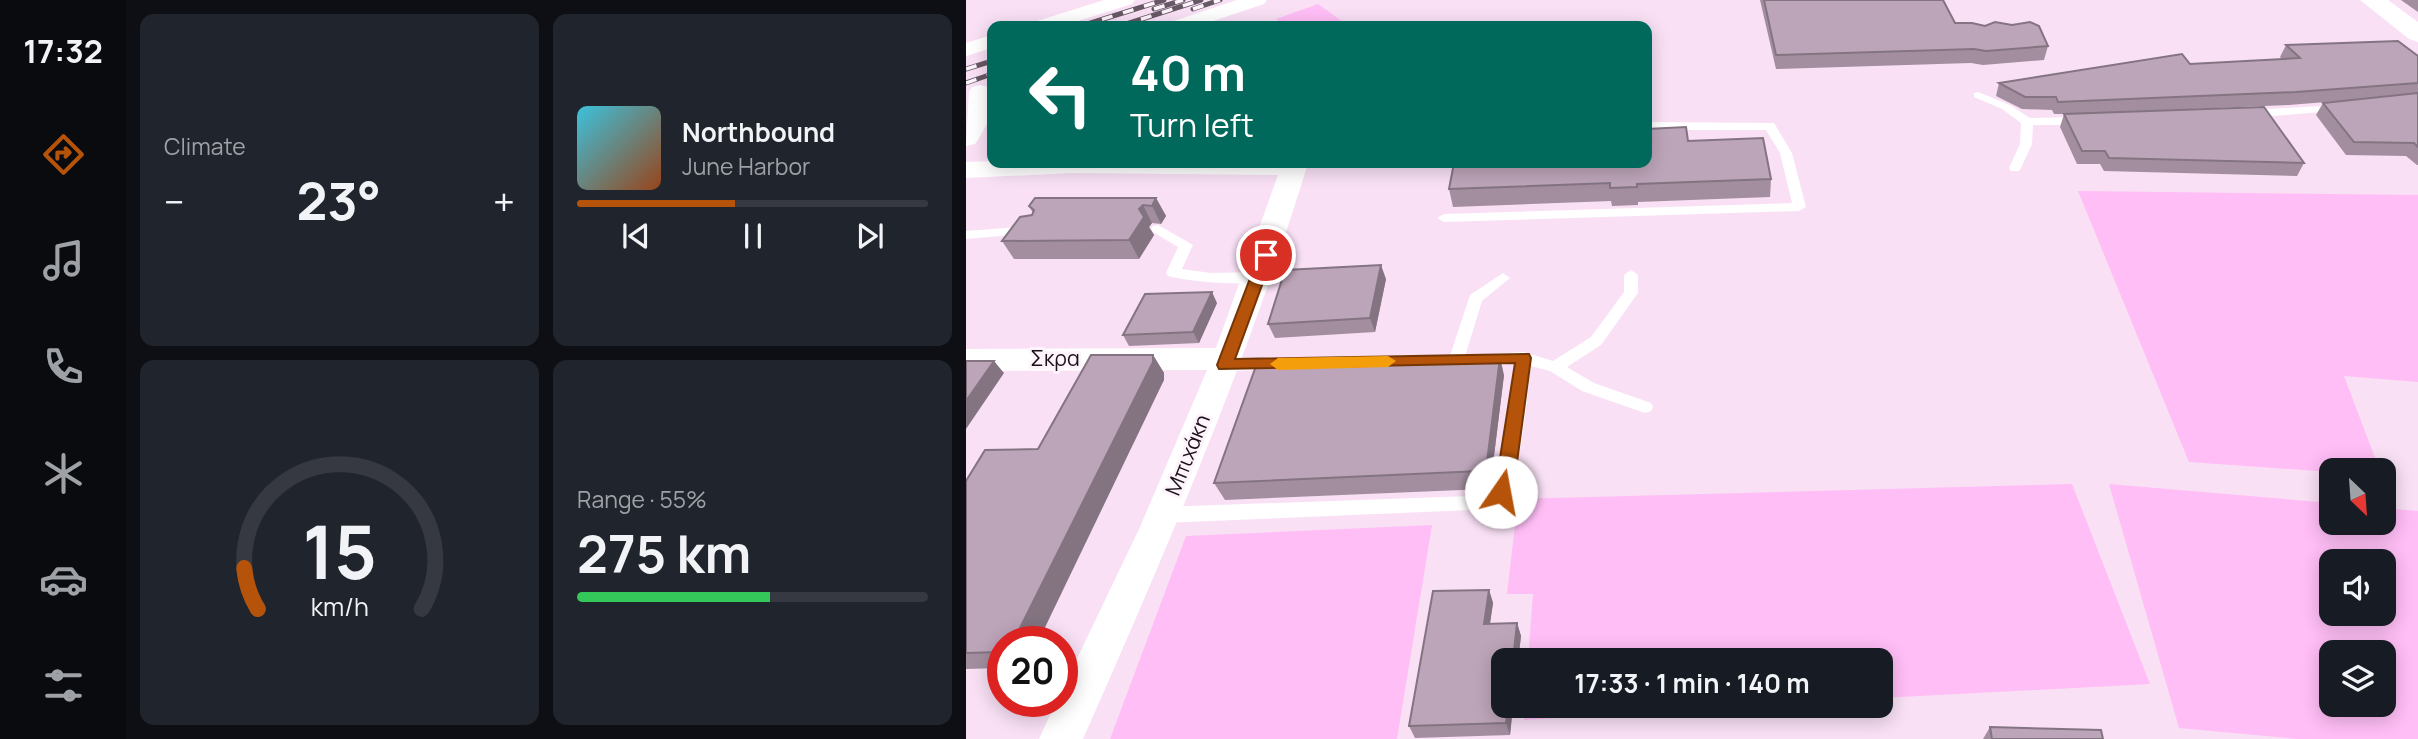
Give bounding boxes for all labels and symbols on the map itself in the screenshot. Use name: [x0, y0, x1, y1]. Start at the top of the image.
pin: [1236, 225, 1296, 285]
street label: Σκρα: [1030, 344, 1080, 372]
street label: Μπιχάκη: [1158, 410, 1216, 499]
position arrow: [1464, 455, 1538, 529]
north arrow: [2319, 458, 2396, 536]
speed limit sign: 20: [987, 626, 1078, 717]

